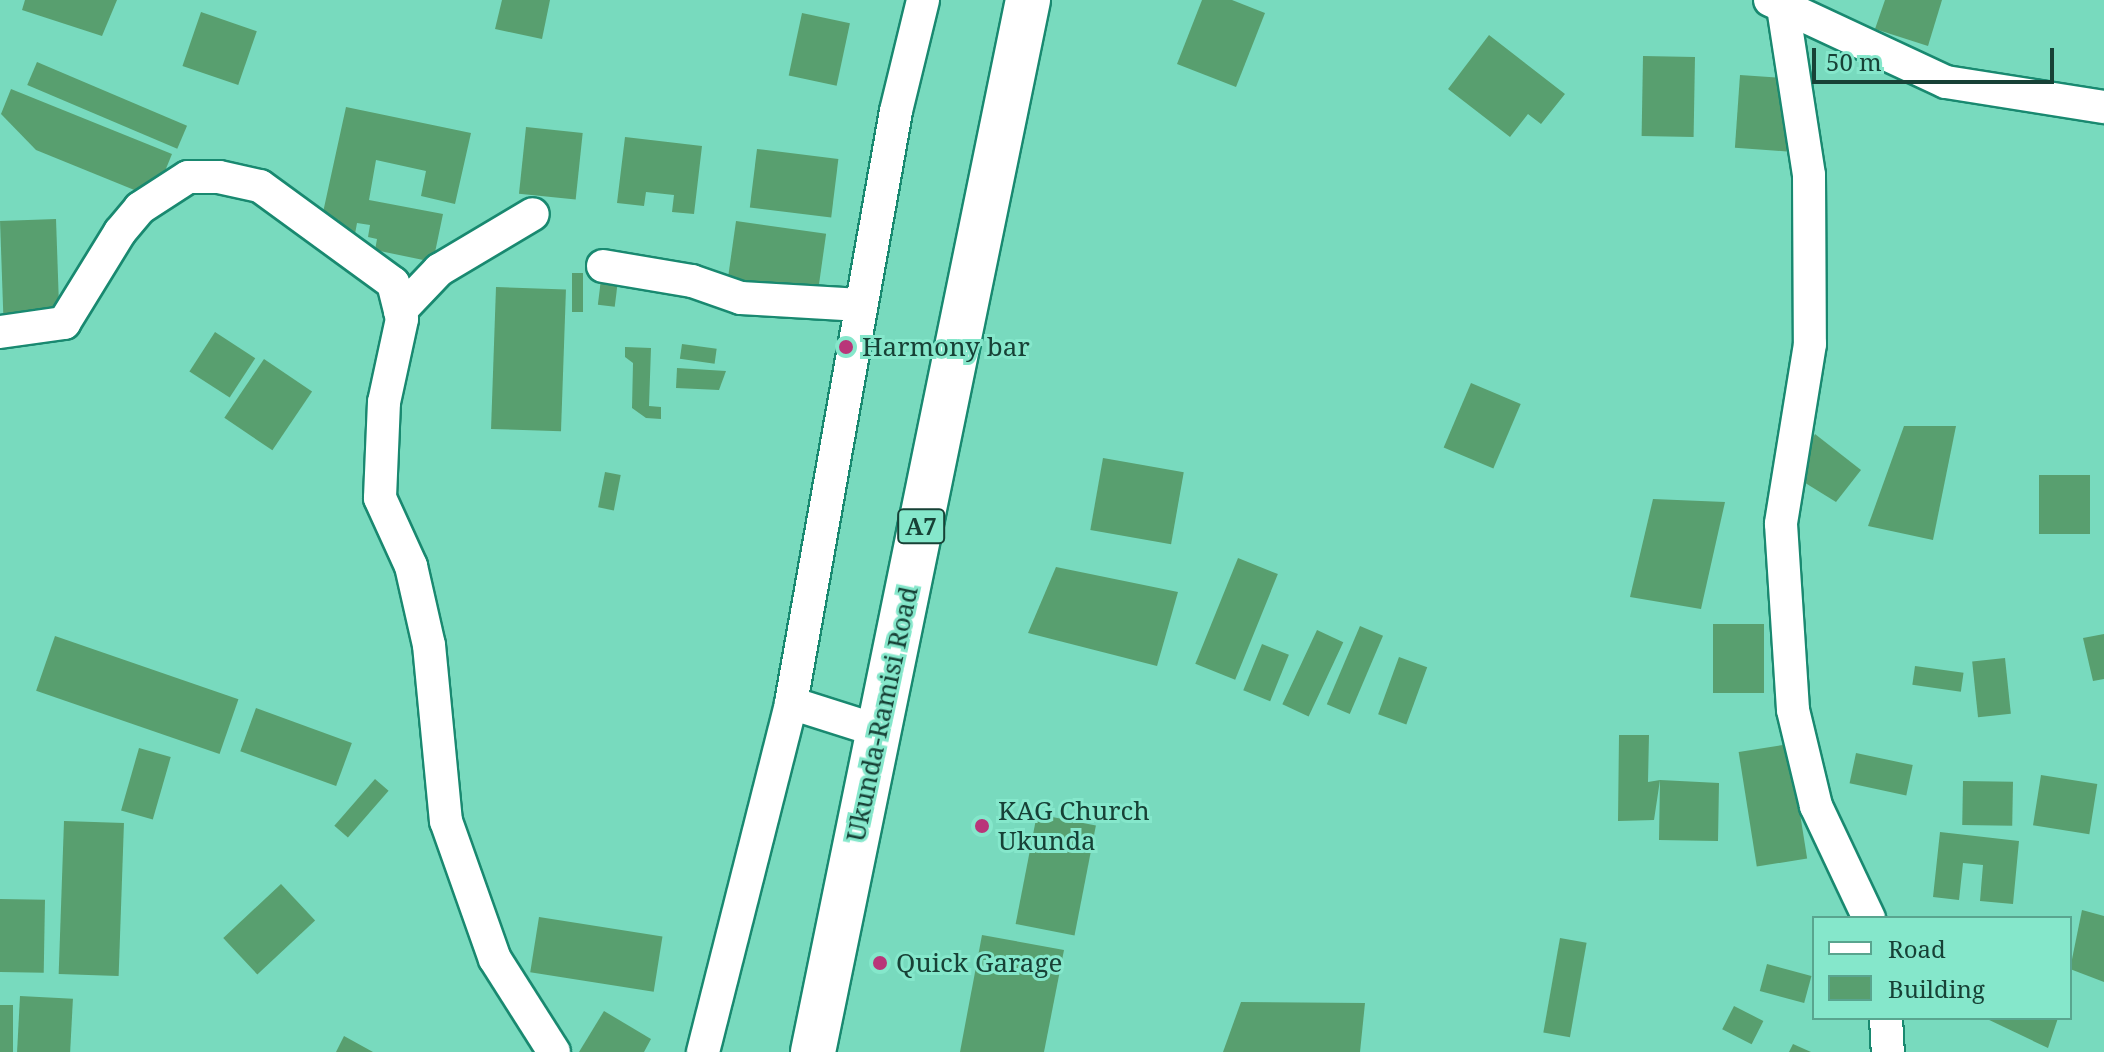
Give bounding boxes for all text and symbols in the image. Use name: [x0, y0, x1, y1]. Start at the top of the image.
scale bar: [1816, 32, 2058, 82]
text: 50 m: [1826, 45, 1882, 78]
place label: Harmony bar: [862, 331, 1030, 363]
marker: Harmony bar: [837, 338, 855, 356]
road number: A7: [897, 506, 945, 546]
street label: Ukunda-Ramisi Road: [840, 584, 924, 844]
place label: KAG Church Ukunda: [998, 795, 1150, 856]
marker: KAG Church Ukunda: [973, 817, 991, 835]
legend: [1812, 916, 2072, 1020]
text: Road: [1888, 932, 1946, 965]
place label: Quick Garage: [896, 947, 1062, 979]
marker: Quick Garage: [871, 954, 889, 972]
text: Building: [1888, 972, 1985, 1005]

